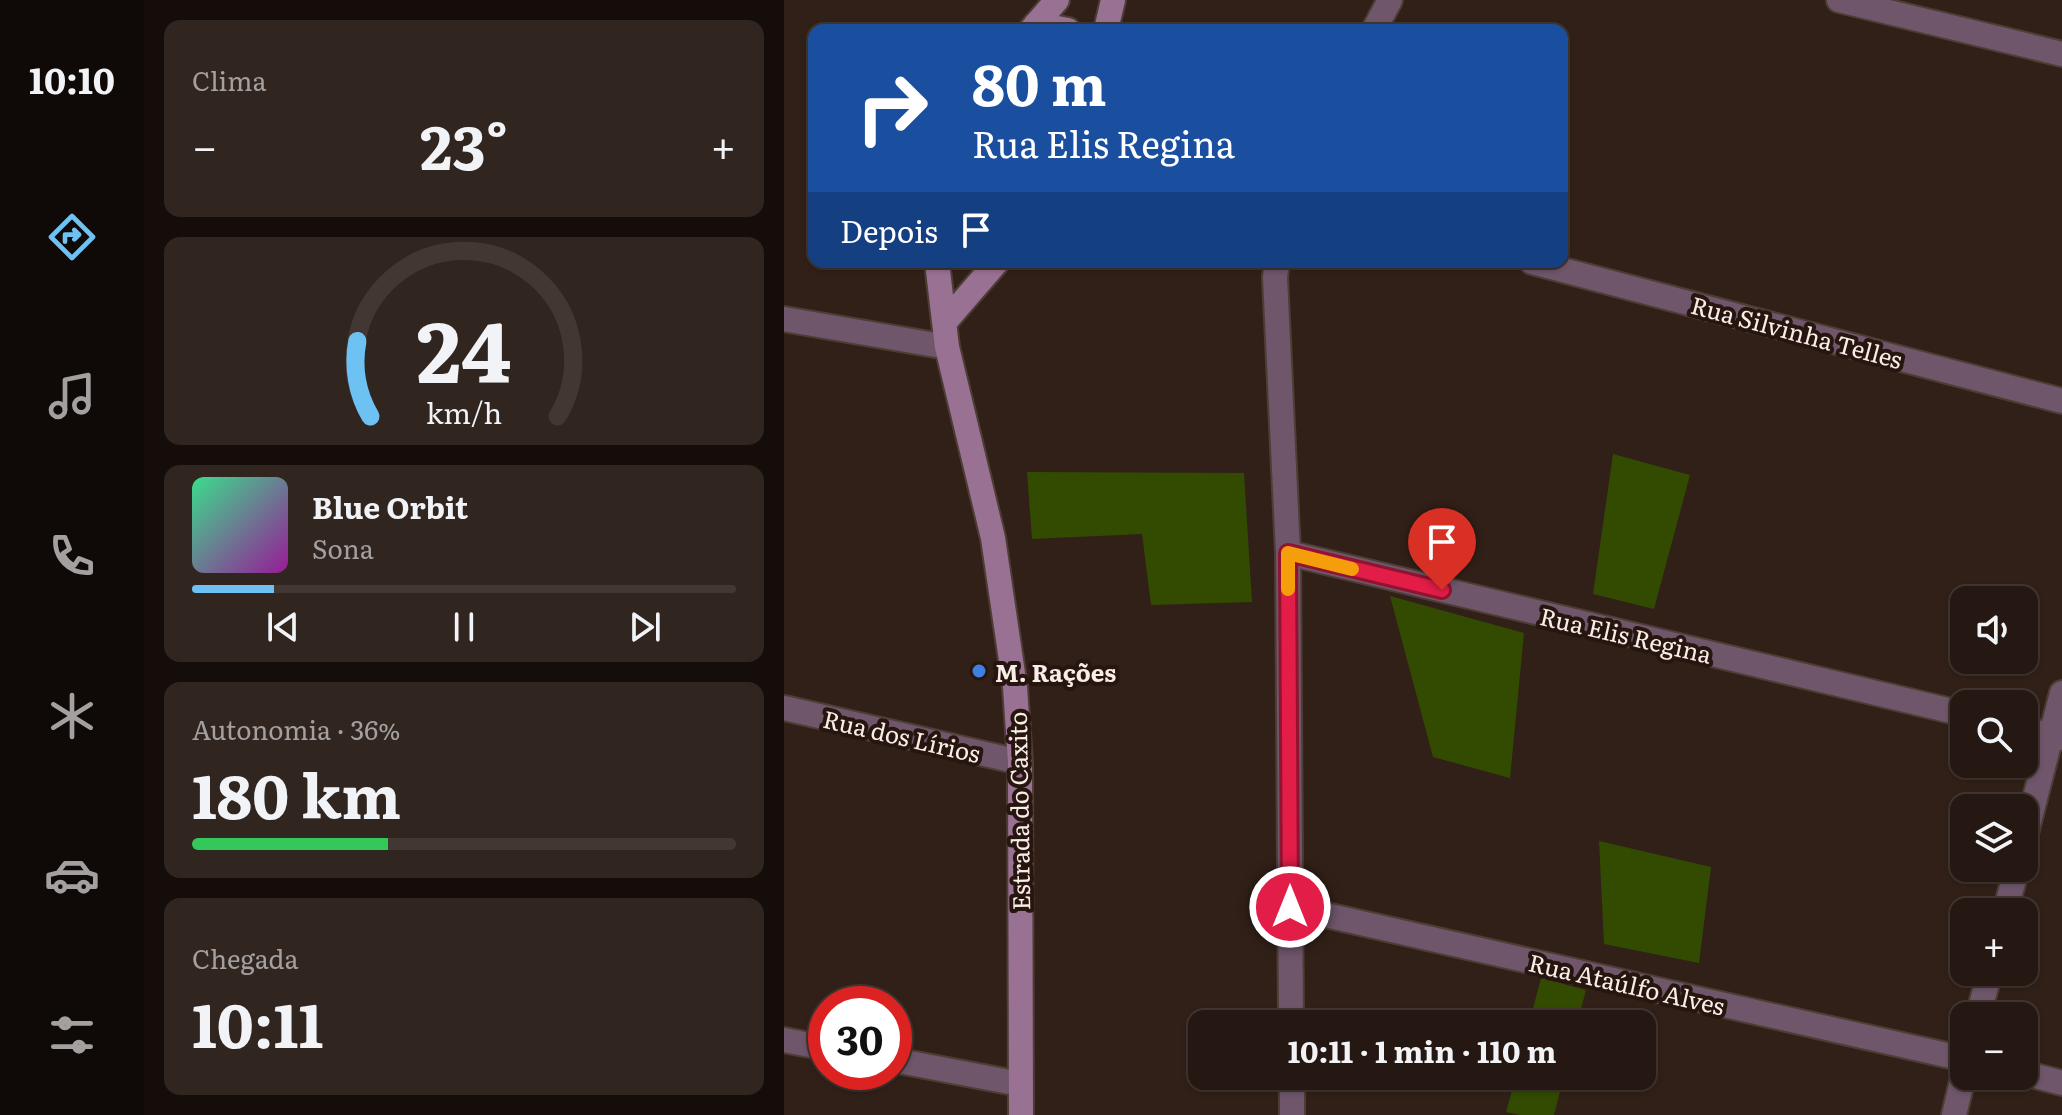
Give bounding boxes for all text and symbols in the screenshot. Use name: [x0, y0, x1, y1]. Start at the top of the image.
text: 80 m: [972, 40, 1107, 123]
text: 10:10: [29, 52, 115, 105]
icon: right: [840, 56, 944, 160]
text: Clima: [192, 60, 267, 99]
text: 23°: [420, 99, 508, 188]
text: −: [192, 111, 218, 177]
text: +: [710, 111, 736, 177]
text: Rua Elis Regina: [972, 116, 1235, 169]
text: Depois: [840, 208, 938, 252]
icon: arrive: [954, 208, 998, 252]
icon: directions: [44, 209, 100, 265]
text: 24: [417, 284, 511, 408]
street label: Rua Silvinha Telles: [1687, 286, 1907, 376]
icon: music: [44, 368, 100, 424]
text: km/h: [426, 390, 502, 433]
text: Blue Orbit: [312, 484, 468, 528]
pin: [1408, 508, 1476, 590]
icon: arrive: [1420, 520, 1464, 564]
icon: phone: [44, 528, 100, 584]
text: Sona: [312, 528, 374, 567]
map controls: [1950, 586, 2038, 1090]
button: sound: [1950, 586, 2038, 674]
street label: Rua Elis Regina: [1537, 597, 1715, 671]
icon: previous: [261, 605, 305, 649]
icon: pause: [442, 605, 486, 649]
icon: next: [623, 605, 667, 649]
place label: M. Rações: [995, 654, 1116, 689]
marker: M. Rações: [970, 662, 988, 680]
icon: climate: [44, 688, 100, 744]
button: search: [1950, 690, 2038, 778]
street label: Rua dos Lírios: [820, 700, 984, 770]
text: Autonomia · 36%: [192, 709, 400, 748]
street label: Estrada do Caxito: [999, 711, 1037, 911]
text: 180 km: [192, 748, 401, 837]
button: layers: [1950, 794, 2038, 882]
icon: car: [44, 847, 100, 903]
position arrow: [1248, 865, 1332, 949]
button: +: [1950, 898, 2038, 986]
text: Chegada: [192, 938, 299, 977]
street label: Rua Ataúlfo Alves: [1526, 943, 1729, 1023]
text: 10:11: [192, 977, 323, 1066]
speed limit sign: 30: [808, 986, 912, 1090]
button: −: [1950, 1002, 2038, 1090]
icon: filters: [44, 1007, 100, 1063]
text: 10:11 · 1 min · 110 m: [1288, 1028, 1556, 1072]

